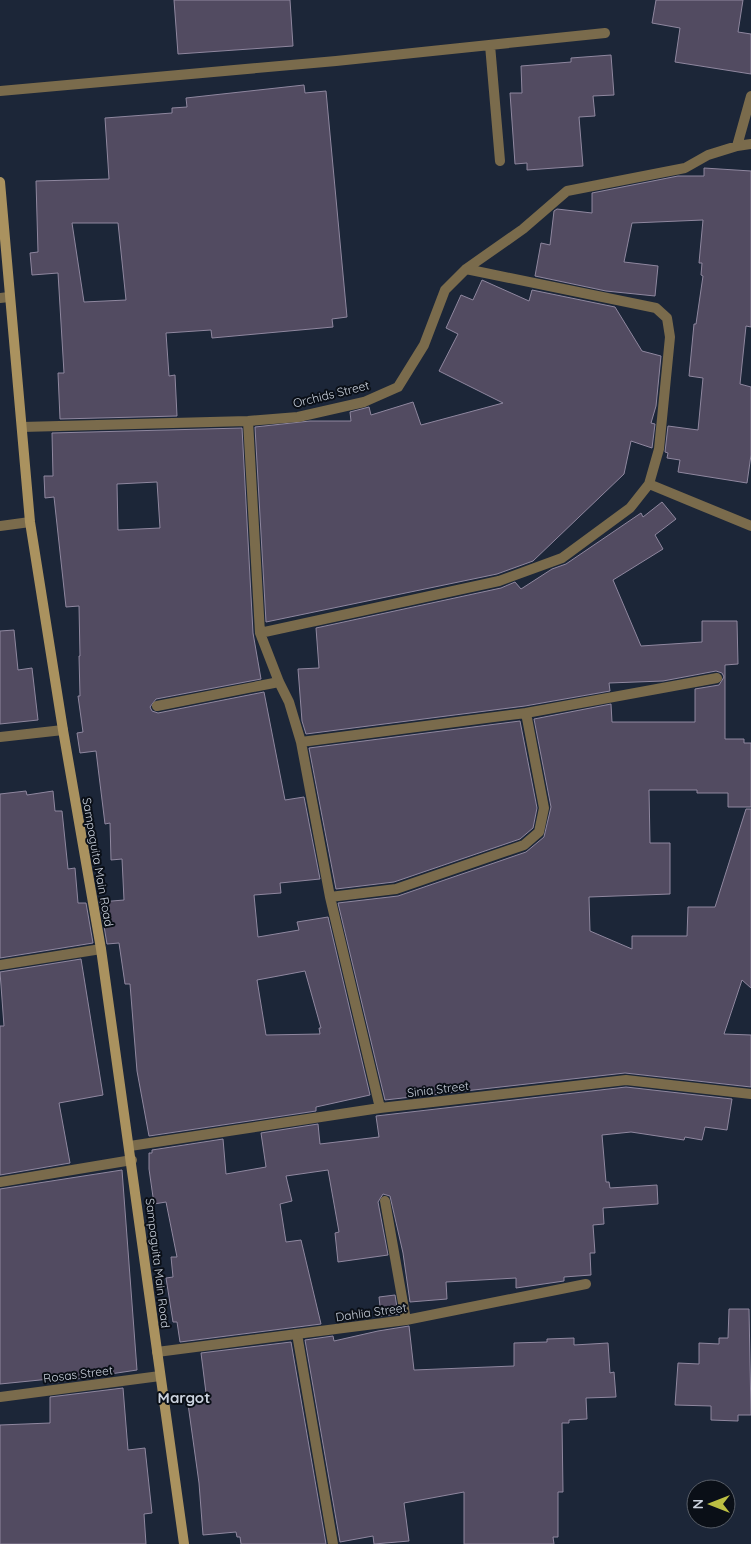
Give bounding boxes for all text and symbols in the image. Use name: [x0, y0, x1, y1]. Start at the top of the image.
street label: Orchids Street: [291, 377, 371, 411]
street label: Sampaguita Main Road: [79, 796, 117, 928]
street label: Sinia Street: [406, 1078, 470, 1100]
street label: Sampaguita Main Road: [143, 1197, 173, 1329]
street label: Dahlia Street: [335, 1300, 407, 1324]
street label: Rosas Street: [42, 1362, 114, 1386]
district label: Margot: [158, 1388, 210, 1407]
north arrow: [686, 1479, 736, 1529]
text: N: [689, 1499, 707, 1509]

